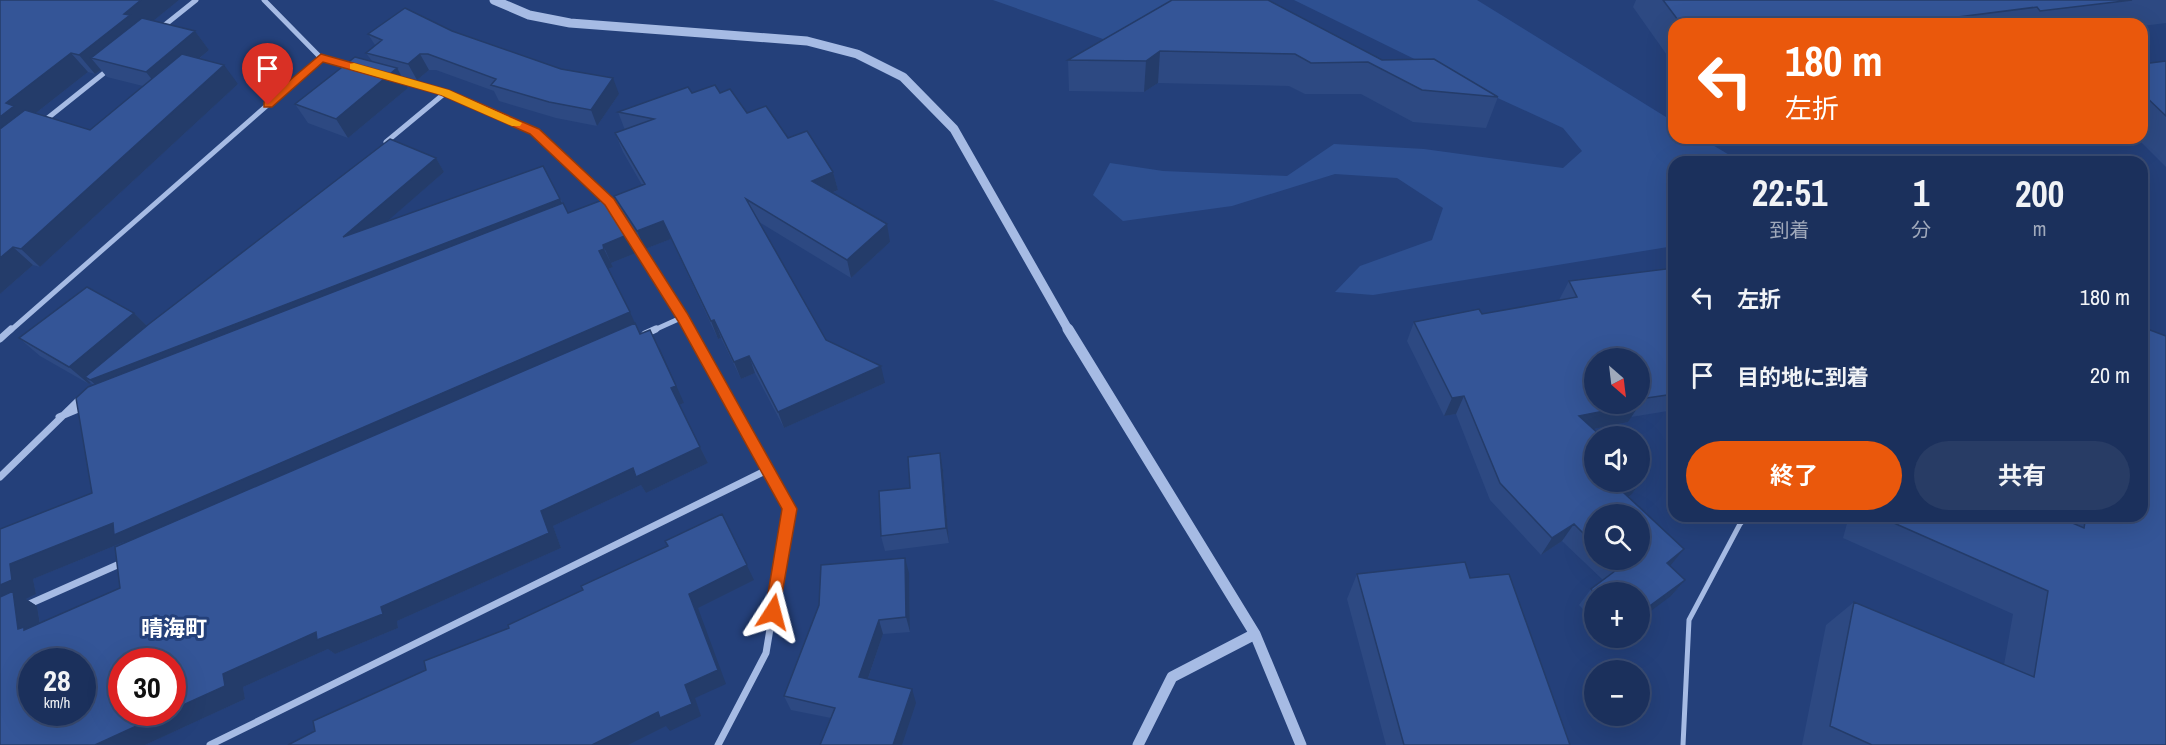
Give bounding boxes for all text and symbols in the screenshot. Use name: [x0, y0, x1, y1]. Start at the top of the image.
text: 180 m: [1785, 33, 1883, 89]
icon: left: [1686, 42, 1764, 120]
pin: [242, 43, 293, 105]
icon: arrive: [251, 52, 284, 85]
text: 左折: [1785, 90, 1839, 126]
text: 22:51: [1752, 169, 1827, 217]
text: 1: [1913, 169, 1929, 217]
text: 200: [2015, 170, 2064, 218]
text: m: [2033, 215, 2046, 242]
text: 到着: [1770, 216, 1810, 243]
text: 分: [1911, 216, 1931, 243]
icon: left: [1686, 281, 1719, 314]
text: 180 m: [2080, 282, 2130, 312]
text: 左折: [1737, 284, 1781, 314]
north arrow: [1584, 348, 1650, 414]
map controls: [1584, 348, 1650, 726]
icon: arrive: [1686, 359, 1719, 392]
text: 20 m: [2090, 360, 2130, 390]
text: 目的地に到着: [1737, 362, 1869, 392]
button: sound: [1584, 426, 1650, 492]
button: 終了: [1686, 441, 1902, 510]
button: 共有: [1914, 441, 2130, 510]
button: search: [1584, 504, 1650, 570]
position arrow: [741, 580, 805, 644]
button: +: [1584, 582, 1650, 648]
district label: 晴海町: [141, 613, 207, 643]
speed limit sign: 30: [108, 648, 186, 726]
text: 28: [43, 660, 71, 700]
button: −: [1584, 660, 1650, 726]
text: km/h: [44, 692, 70, 713]

